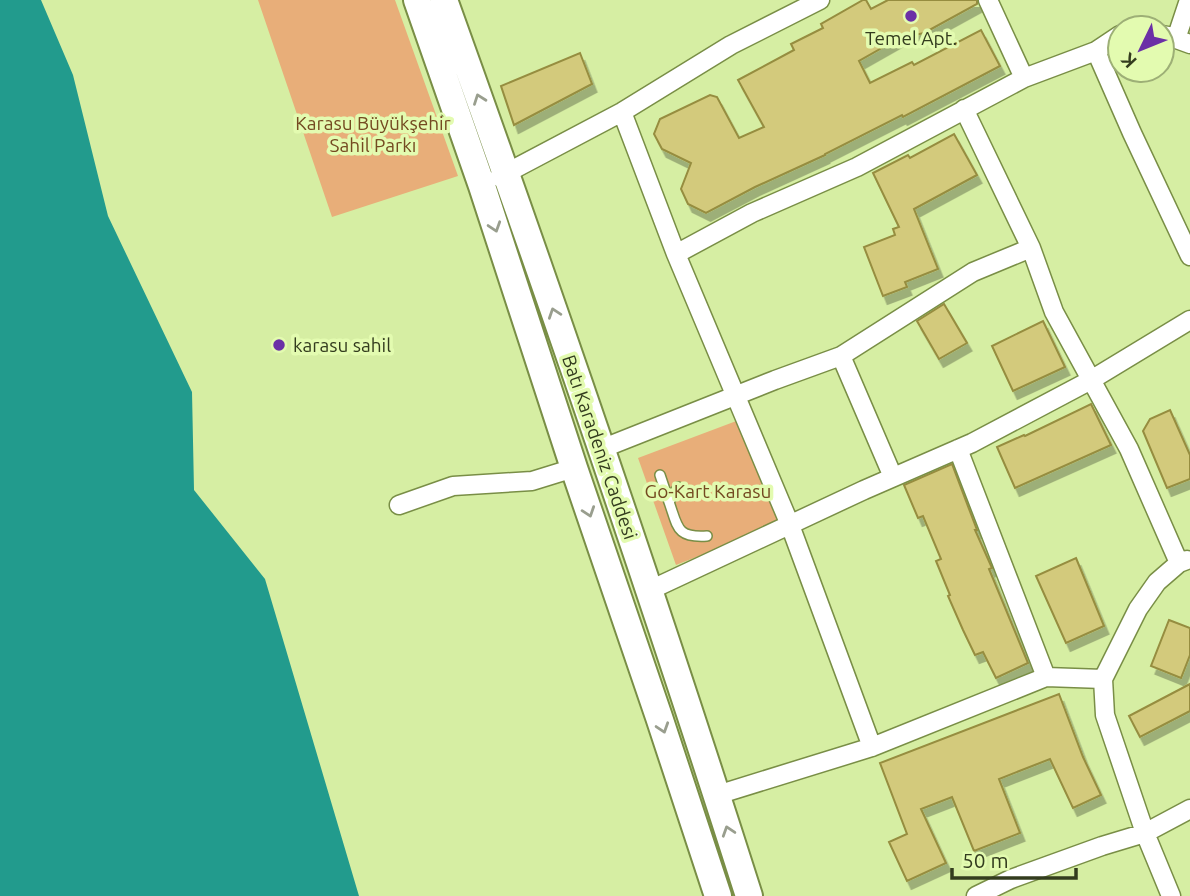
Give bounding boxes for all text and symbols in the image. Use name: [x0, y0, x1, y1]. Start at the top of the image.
marker: Temel Apt.: [903, 8, 919, 24]
north arrow: [1106, 14, 1176, 84]
place label: Temel Apt.: [865, 27, 957, 49]
text: K: [1116, 48, 1141, 73]
one-way arrow: [473, 93, 487, 105]
park label: Karasu Büyükşehir Sahil Parkı: [295, 112, 451, 156]
one-way arrow: [487, 220, 501, 232]
one-way arrow: [548, 308, 562, 320]
place label: karasu sahil: [293, 334, 391, 356]
marker: karasu sahil: [271, 337, 287, 353]
street label: Batı Karadeniz Caddesi: [558, 352, 642, 542]
park label: Go-Kart Karasu: [645, 480, 771, 502]
one-way arrow: [581, 506, 595, 518]
one-way arrow: [655, 721, 669, 733]
one-way arrow: [722, 825, 736, 838]
scale bar: [952, 836, 1076, 880]
text: 50 m: [962, 848, 1009, 872]

